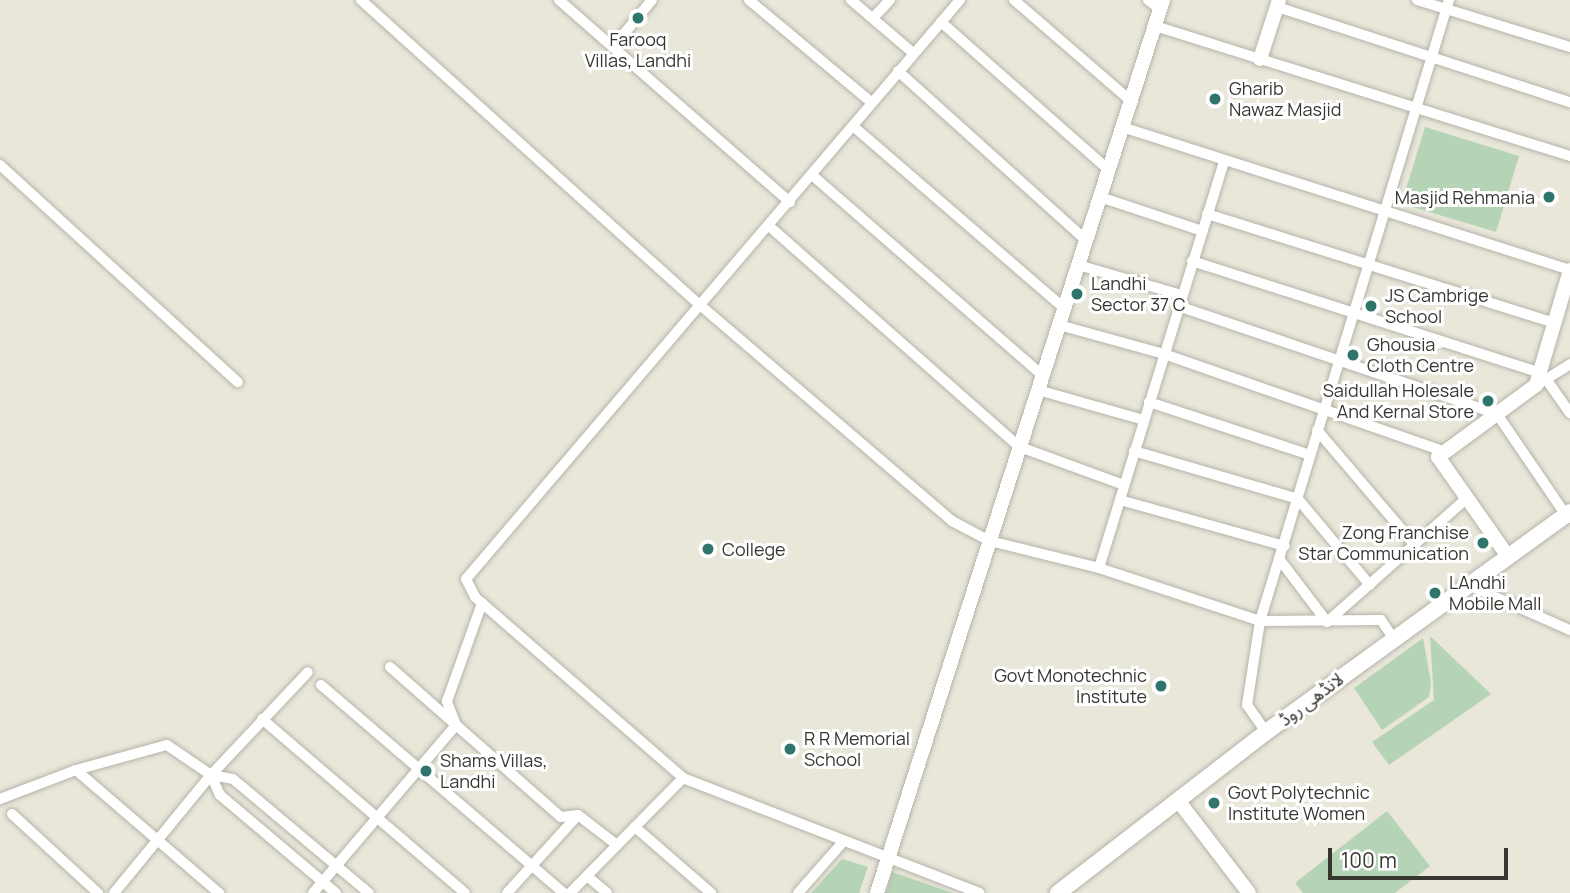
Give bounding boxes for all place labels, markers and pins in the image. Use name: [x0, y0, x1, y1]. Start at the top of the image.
marker: Farooq Villas, Landhi: [630, 10, 646, 26]
place label: Farooq Villas, Landhi: [585, 29, 691, 72]
place label: Gharib Nawaz Masjid: [1229, 78, 1341, 120]
marker: Gharib Nawaz Masjid: [1207, 91, 1223, 107]
place label: Masjid Rehmania: [1395, 186, 1535, 208]
marker: Masjid Rehmania: [1541, 189, 1557, 205]
place label: Landhi Sector 37 C: [1091, 273, 1186, 316]
place label: JS Cambrige School: [1385, 285, 1489, 328]
marker: Landhi Sector 37 C: [1069, 286, 1085, 302]
marker: JS Cambrige School: [1363, 298, 1379, 314]
place label: Ghousia Cloth Centre: [1367, 334, 1474, 376]
marker: Ghousia Cloth Centre: [1345, 347, 1361, 363]
place label: Saidullah Holesale And Kernal Store: [1323, 380, 1474, 422]
marker: Saidullah Holesale And Kernal Store: [1480, 393, 1496, 409]
place label: Zong Franchise Star Communication: [1298, 522, 1469, 564]
marker: Zong Franchise Star Communication: [1475, 535, 1491, 551]
place label: College: [722, 538, 786, 560]
marker: College: [700, 541, 716, 557]
place label: LAndhi Mobile Mall: [1449, 572, 1541, 614]
marker: LAndhi Mobile Mall: [1427, 585, 1443, 601]
place label: Govt Monotechnic Institute: [994, 665, 1147, 708]
marker: Govt Monotechnic Institute: [1153, 678, 1169, 694]
place label: R R Memorial School: [804, 728, 910, 770]
marker: R R Memorial School: [782, 741, 798, 757]
place label: Shams Villas, Landhi: [440, 750, 547, 792]
marker: Shams Villas, Landhi: [418, 763, 434, 779]
place label: Govt Polytechnic Institute Women: [1228, 782, 1370, 824]
marker: Govt Polytechnic Institute Women: [1206, 795, 1222, 811]

